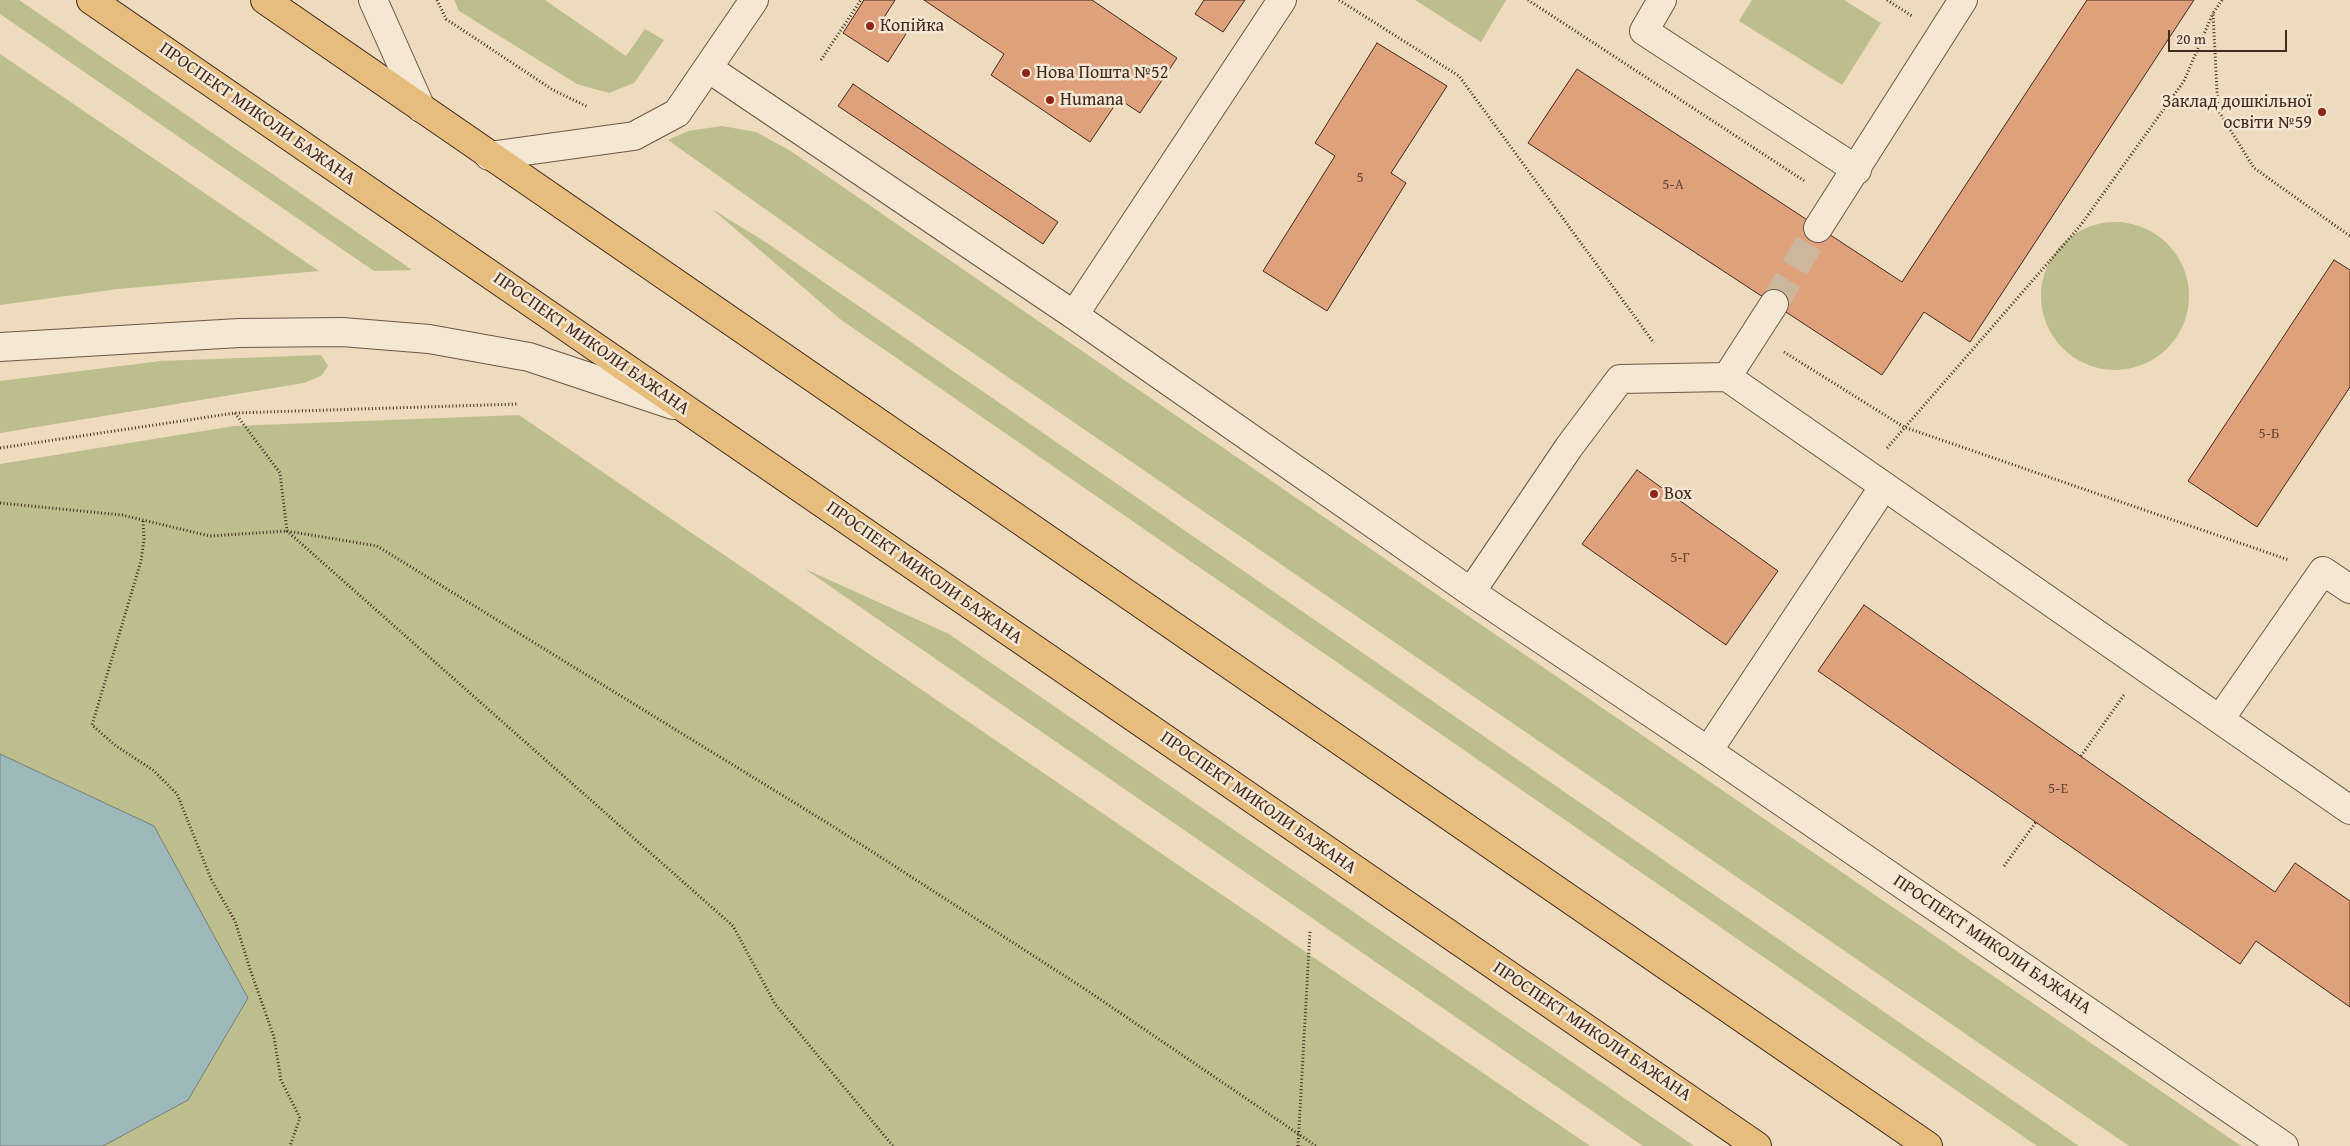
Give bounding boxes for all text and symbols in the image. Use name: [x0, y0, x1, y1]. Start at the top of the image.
place label: Копійка: [880, 15, 944, 37]
marker: Копійка: [864, 20, 876, 32]
scale bar: [2170, 20, 2289, 52]
text: 20 m: [2176, 28, 2206, 49]
street label: ПРОСПЕКТ МИКОЛИ БАЖАНА: [155, 38, 359, 190]
place label: Нова Пошта №52: [1036, 62, 1168, 84]
marker: Нова Пошта №52: [1020, 67, 1032, 79]
place label: Humana: [1060, 89, 1124, 111]
place label: Заклад дошкільної освіти №59: [2162, 91, 2312, 134]
marker: Humana: [1044, 94, 1056, 106]
marker: Заклад дошкільної освіти №59: [2316, 106, 2328, 118]
house number: 5: [1356, 169, 1364, 187]
house number: 5-А: [1662, 176, 1684, 194]
street label: ПРОСПЕКТ МИКОЛИ БАЖАНА: [489, 268, 693, 420]
house number: 5-Б: [2259, 425, 2279, 443]
place label: Box: [1664, 483, 1692, 505]
marker: Box: [1648, 488, 1660, 500]
street label: ПРОСПЕКТ МИКОЛИ БАЖАНА: [822, 497, 1026, 649]
house number: 5-Г: [1670, 549, 1690, 567]
street label: ПРОСПЕКТ МИКОЛИ БАЖАНА: [1156, 727, 1360, 879]
house number: 5-Е: [2048, 780, 2068, 798]
street label: ПРОСПЕКТ МИКОЛИ БАЖАНА: [1889, 870, 2095, 1020]
street label: ПРОСПЕКТ МИКОЛИ БАЖАНА: [1489, 957, 1695, 1107]

